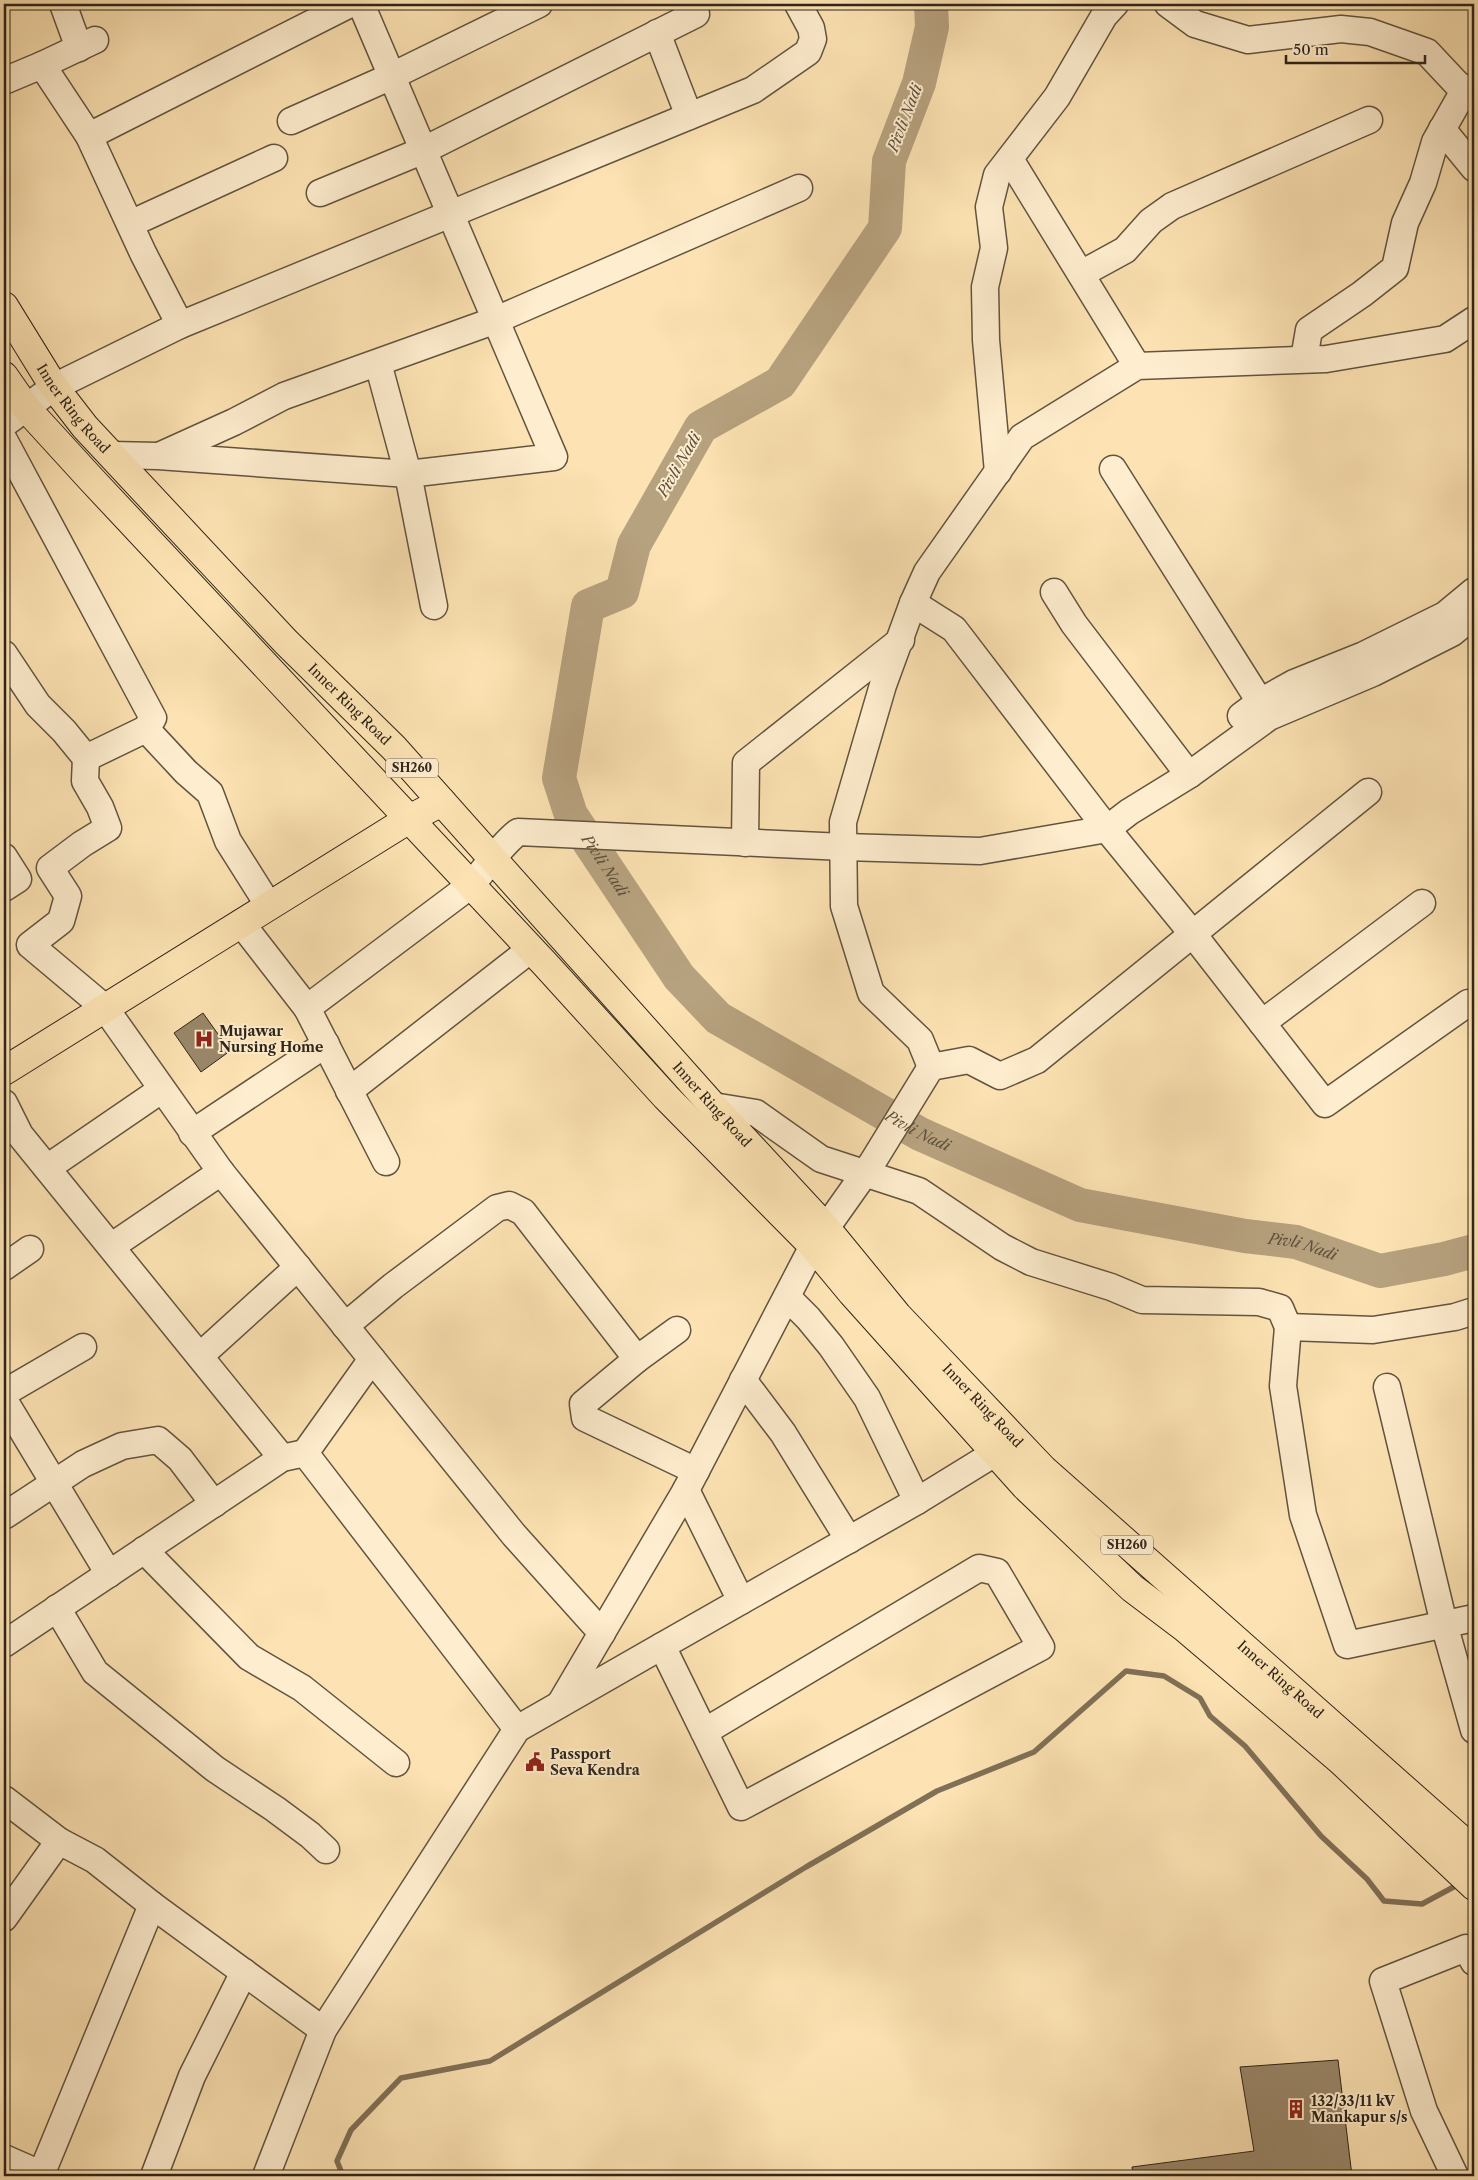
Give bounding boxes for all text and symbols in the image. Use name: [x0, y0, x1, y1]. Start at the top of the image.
scale bar: [1286, 32, 1424, 64]
text: 50 m: [1293, 40, 1329, 59]
water label: Pivli Nadi: [883, 80, 927, 155]
street label: Inner Ring Road: [33, 360, 114, 457]
water label: Pivli Nadi: [652, 428, 705, 501]
street label: Inner Ring Road: [304, 660, 395, 749]
road number: SH260: [386, 758, 438, 778]
water label: Pivli Nadi: [577, 830, 633, 901]
place label: Mujawar Nursing Home: [219, 1022, 323, 1056]
hospital icon: Mujawar Nursing Home: [193, 1028, 215, 1050]
street label: Inner Ring Road: [669, 1058, 756, 1151]
water label: Pivli Nadi: [881, 1106, 954, 1156]
water label: Pivli Nadi: [1266, 1229, 1341, 1265]
street label: Inner Ring Road: [939, 1360, 1027, 1451]
road number: SH260: [1101, 1536, 1153, 1554]
street label: Inner Ring Road: [1234, 1637, 1328, 1723]
place label: Passport Seva Kendra: [550, 1745, 641, 1779]
public building icon: Passport Seva Kendra: [524, 1751, 546, 1773]
place label: 132/33/11 kV Mankapur s/s: [1311, 2092, 1408, 2126]
building icon: 132/33/11 kV Mankapur s/s: [1285, 2098, 1307, 2120]

